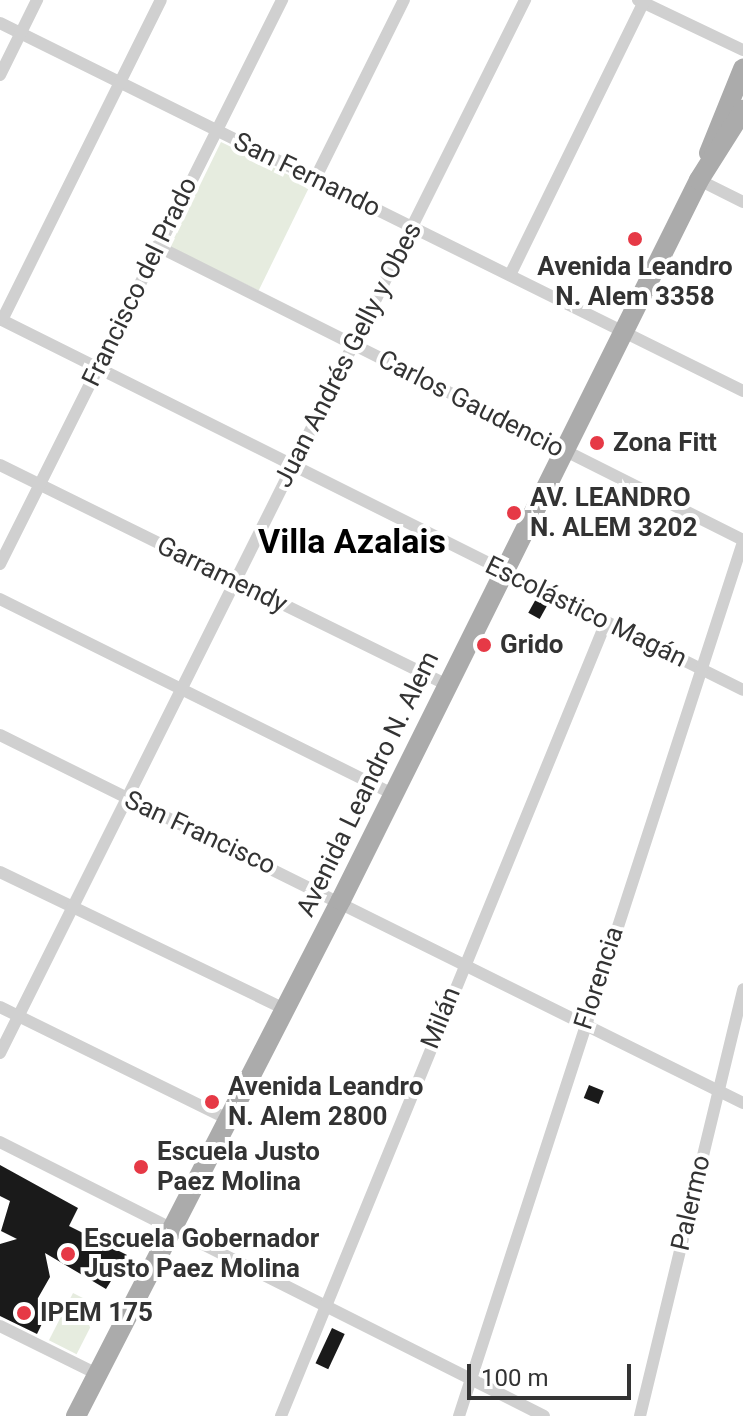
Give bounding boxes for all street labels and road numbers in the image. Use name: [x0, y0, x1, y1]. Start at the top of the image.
street label: San Fernando: [229, 126, 385, 224]
street label: Francisco del Prado: [76, 172, 204, 392]
street label: Juan Andrés Gelly y Obes: [268, 217, 428, 493]
street label: Carlos Gaudencio: [373, 344, 569, 464]
street label: Garramendy: [152, 530, 292, 620]
street label: Escolástico Magán: [480, 550, 692, 674]
street label: Avenida Leandro N. Alem: [290, 646, 446, 922]
street label: San Francisco: [120, 784, 280, 882]
street label: Florencia: [568, 923, 630, 1033]
street label: Milán: [415, 983, 467, 1053]
street label: Palermo: [665, 1152, 717, 1254]

